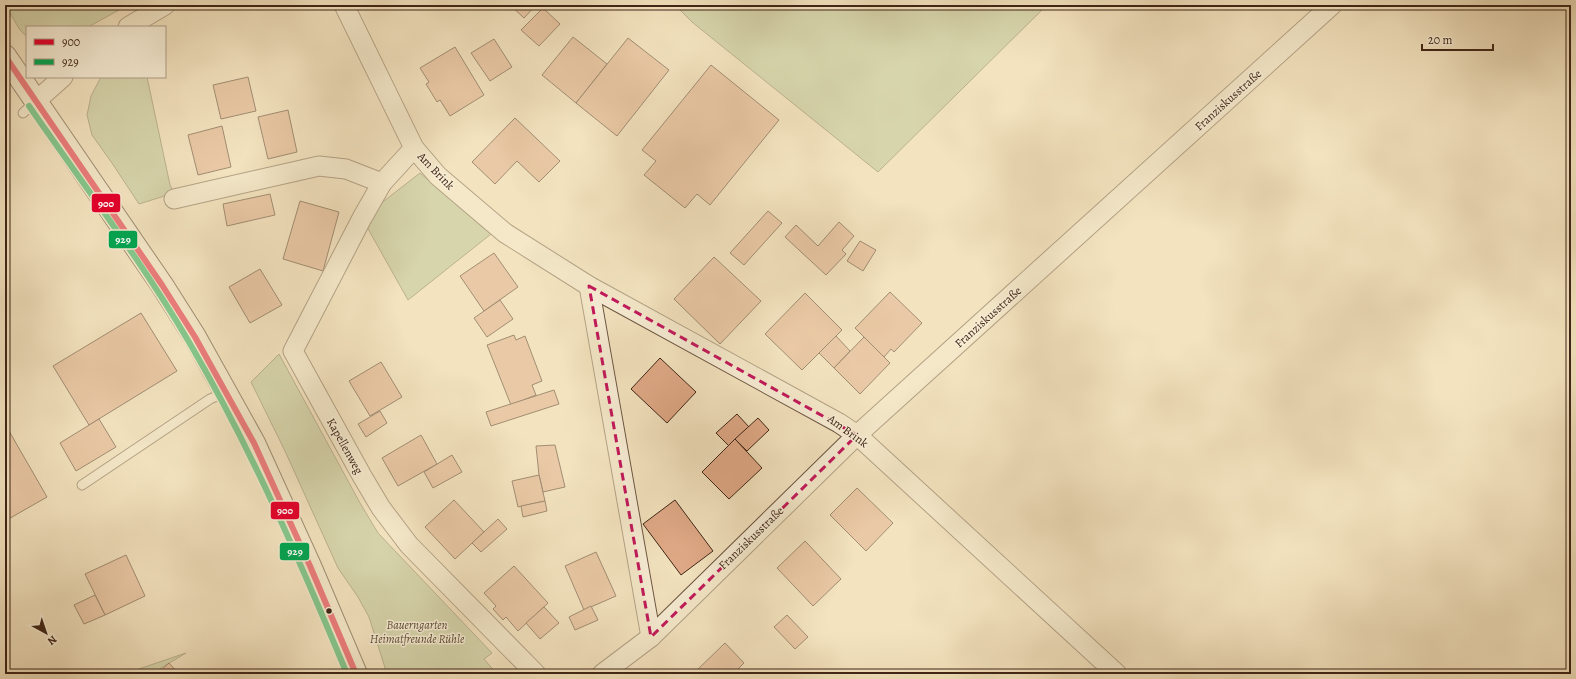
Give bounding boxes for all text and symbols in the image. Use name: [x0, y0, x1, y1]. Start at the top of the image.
legend: [26, 26, 166, 78]
scale bar: [1422, 26, 1493, 52]
text: 20 m: [1428, 32, 1452, 48]
text: 900: [62, 34, 80, 50]
text: 929: [62, 54, 79, 70]
street label: Franziskusstraße: [1191, 66, 1265, 134]
street label: Am Brink: [413, 148, 458, 193]
line badge: 900: [91, 193, 121, 213]
text: 900: [98, 196, 115, 211]
line badge: 929: [108, 230, 138, 249]
text: 929: [115, 232, 131, 247]
street label: Franziskusstraße: [951, 283, 1025, 351]
street label: Am Brink: [824, 410, 872, 451]
street label: Kapellenweg: [323, 415, 367, 477]
line badge: 900: [270, 501, 300, 520]
text: 900: [277, 503, 294, 518]
street label: Franziskusstraße: [715, 503, 787, 573]
line badge: 929: [279, 542, 310, 561]
text: 929: [287, 544, 303, 559]
unlabelled marker: [324, 606, 334, 616]
north arrow: [26, 613, 66, 653]
park label: Bauerngarten Heimatfreunde Rühle: [370, 617, 465, 647]
text: N: [44, 632, 60, 649]

